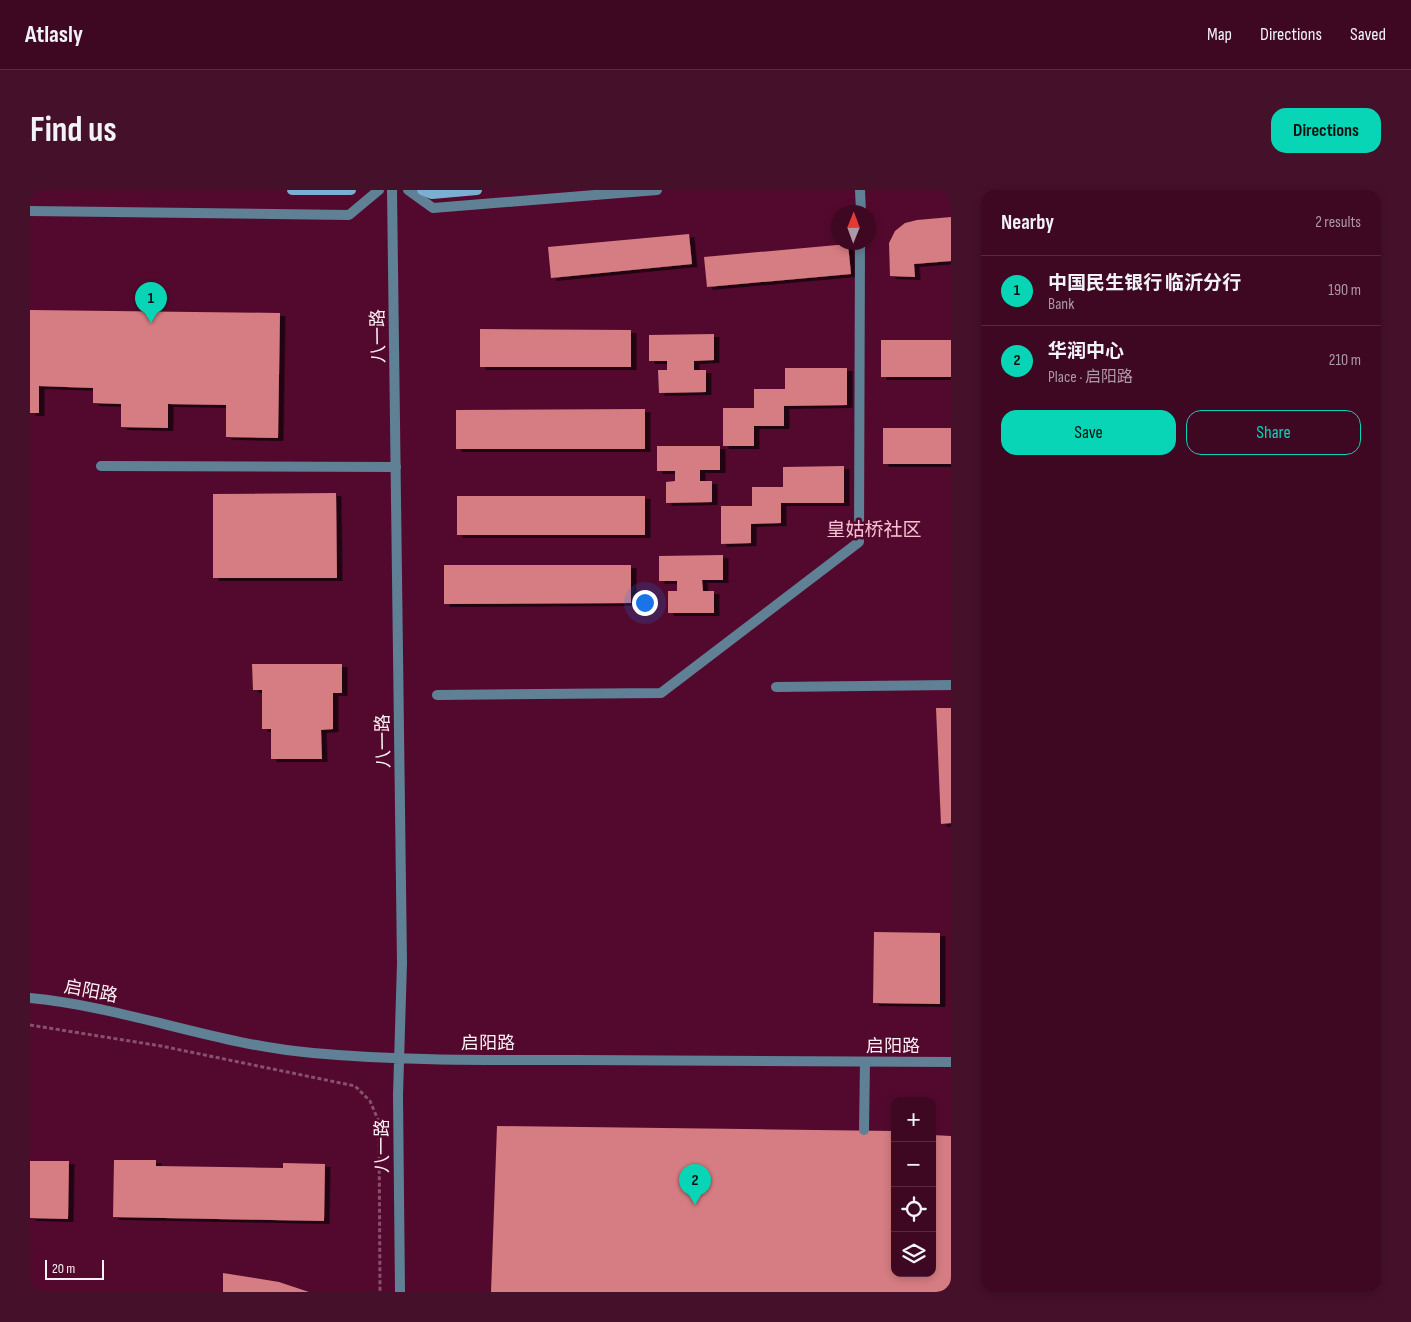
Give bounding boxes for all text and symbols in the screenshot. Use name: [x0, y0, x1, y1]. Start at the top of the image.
text: Atlasly: [25, 20, 83, 49]
text: Map: [1207, 24, 1232, 45]
text: Directions: [1260, 24, 1322, 45]
text: Saved: [1350, 24, 1386, 45]
button: Directions: [1271, 108, 1381, 153]
text: Find us: [30, 109, 117, 152]
north arrow: [831, 205, 876, 250]
text: Nearby: [1001, 210, 1054, 235]
text: 2 results: [1315, 213, 1361, 232]
text: 中国民生银行 临沂分行: [1048, 272, 1241, 295]
text: 1: [1014, 281, 1020, 300]
text: 190 m: [1328, 281, 1361, 300]
pin: 1: [135, 282, 167, 323]
text: Bank: [1048, 295, 1074, 314]
street label: 八一路: [368, 309, 389, 363]
text: 华润中心: [1048, 340, 1124, 363]
text: 2: [1013, 351, 1021, 370]
text: 210 m: [1329, 351, 1361, 370]
text: Place · 启阳路: [1048, 368, 1133, 387]
button: Save: [1001, 410, 1176, 455]
button: Share: [1186, 410, 1361, 455]
district label: 皇姑桥社区: [826, 519, 922, 542]
your location: [632, 590, 658, 616]
street label: 八一路: [373, 714, 394, 768]
street label: 启阳路: [62, 976, 119, 1007]
street label: 启阳路: [461, 1033, 515, 1054]
street label: 启阳路: [866, 1036, 920, 1057]
map controls: [891, 1097, 936, 1277]
button: +: [891, 1097, 936, 1142]
street label: 八一路: [372, 1119, 393, 1173]
button: −: [891, 1142, 936, 1187]
pin: 2: [679, 1164, 711, 1205]
button: locate: [891, 1187, 936, 1232]
button: layers: [891, 1232, 936, 1277]
scale bar: [45, 1257, 104, 1280]
text: 20 m: [52, 1260, 75, 1277]

